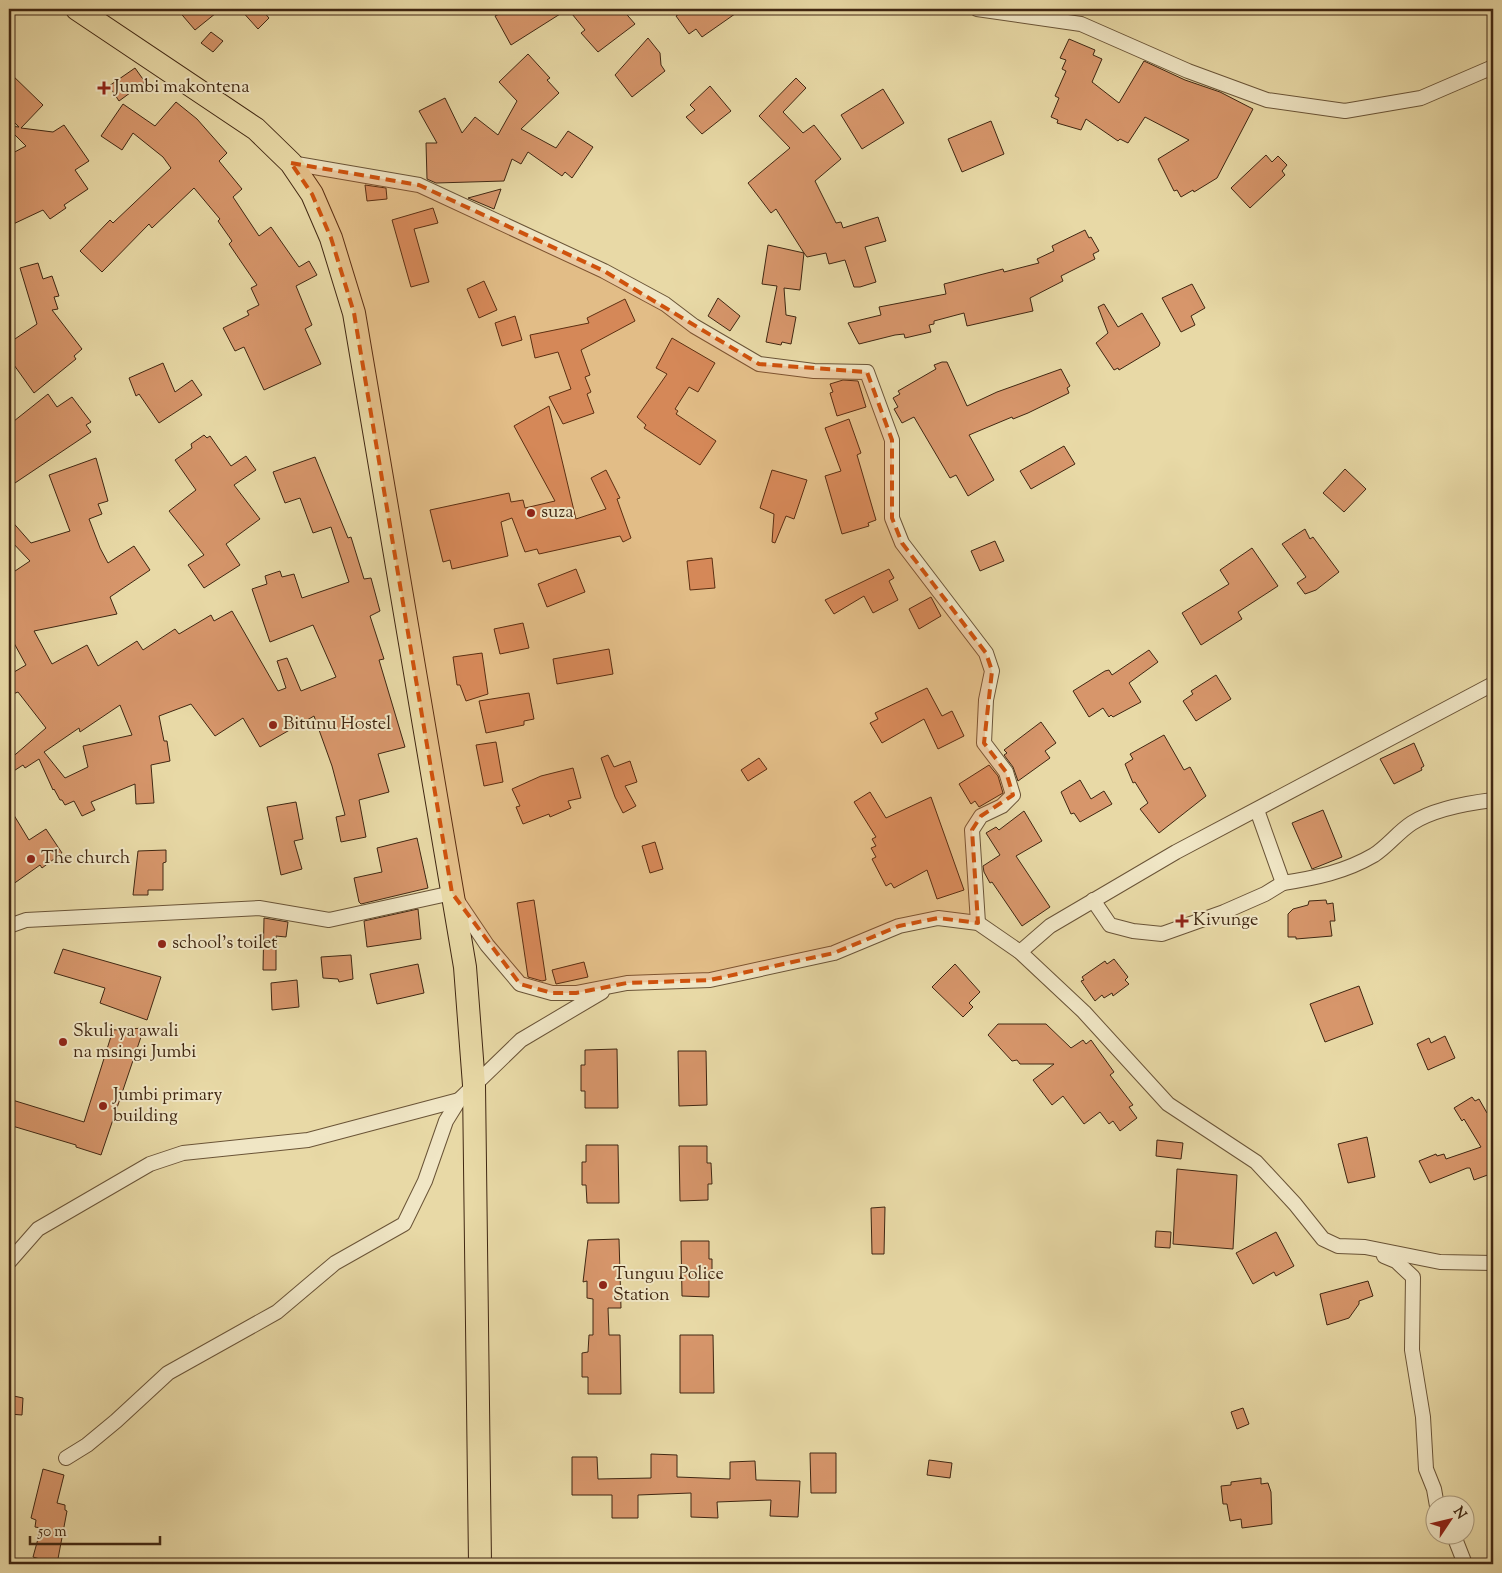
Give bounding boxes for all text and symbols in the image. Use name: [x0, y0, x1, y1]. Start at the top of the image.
place label: Jumbi makontena: [113, 75, 250, 101]
marker: Jumbi makontena: [98, 82, 110, 94]
place label: suza: [541, 500, 574, 526]
marker: suza: [525, 507, 537, 519]
place label: Bitunu Hostel: [283, 712, 391, 738]
marker: Bitunu Hostel: [267, 719, 279, 731]
place label: The church: [41, 846, 131, 872]
marker: The church: [25, 853, 37, 865]
place label: Kivunge: [1193, 908, 1258, 934]
marker: Kivunge: [1175, 914, 1189, 928]
place label: school's toilet: [172, 931, 277, 957]
marker: school's toilet: [156, 938, 168, 950]
place label: Skuli ya awali na msingi Jumbi: [73, 1019, 196, 1066]
marker: Skuli ya awali na msingi Jumbi: [57, 1036, 69, 1048]
place label: Jumbi primary building: [112, 1083, 223, 1130]
marker: Jumbi primary building: [97, 1100, 109, 1112]
place label: Tunguu Police Station: [613, 1262, 724, 1309]
marker: Tunguu Police Station: [597, 1279, 609, 1291]
north arrow: [1424, 1496, 1474, 1546]
text: N: [1448, 1503, 1470, 1524]
scale bar: [30, 1513, 160, 1545]
text: 50 m: [37, 1522, 67, 1543]

